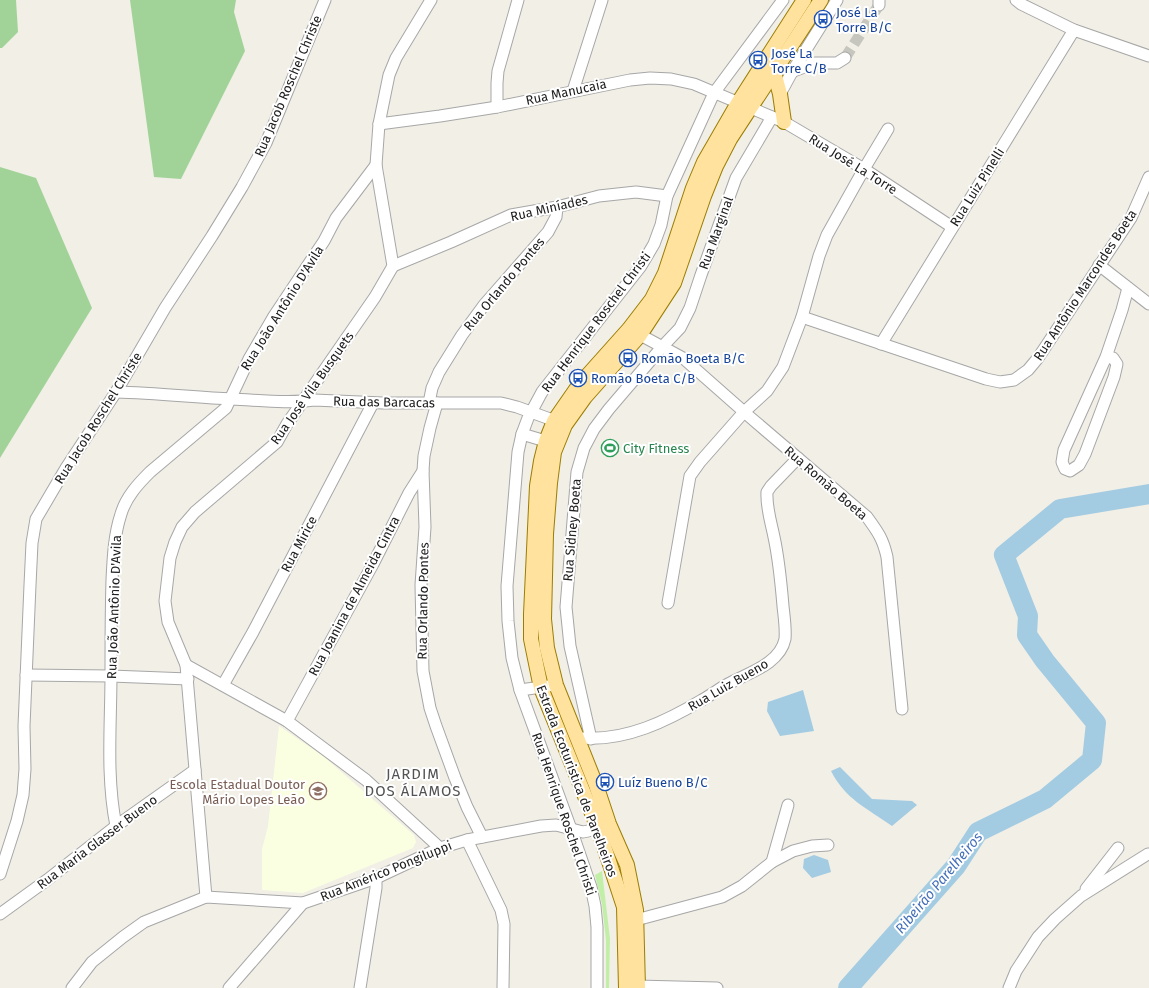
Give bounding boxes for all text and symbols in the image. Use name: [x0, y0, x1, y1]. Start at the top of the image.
place label: José La Torre B/C: [836, 5, 892, 35]
bus stop icon: José La Torre B/C: [813, 9, 833, 29]
street label: Rua Jacob Roschel Christe: [251, 13, 325, 159]
place label: José La Torre C/B: [771, 46, 827, 76]
bus stop icon: José La Torre C/B: [748, 50, 768, 70]
street label: Rua Manucaia: [524, 76, 608, 108]
street label: Rua José La Torre: [806, 131, 900, 197]
street label: Rua Luiz Pinelli: [947, 145, 1007, 229]
street label: Rua Miníades: [509, 192, 589, 224]
street label: Rua Marginal: [696, 194, 736, 272]
street label: Rua Antônio Marcondes Boeta: [1030, 207, 1140, 363]
street label: Rua Orlando Pontes: [461, 234, 547, 334]
street label: Rua João Antônio D'Avila: [237, 243, 327, 373]
street label: Rua Henrique Roschel Christi: [538, 249, 654, 395]
street label: Rua José Vila Busquets: [267, 329, 357, 447]
bus stop icon: Romão Boeta B/C: [618, 348, 638, 368]
street label: Rua Jacob Roschel Christe: [51, 349, 145, 487]
place label: Romão Boeta B/C: [641, 351, 746, 366]
bus stop icon: Romão Boeta C/B: [568, 368, 588, 388]
place label: Romão Boeta C/B: [591, 371, 695, 386]
street label: Rua das Barcacas: [333, 394, 435, 410]
sports icon: City Fitness: [600, 438, 620, 458]
place label: City Fitness: [623, 441, 689, 456]
street label: Rua Romão Boeta: [782, 443, 870, 523]
street label: Rua Sidney Boeta: [560, 478, 584, 582]
street label: Rua Mirice: [278, 513, 320, 575]
street label: Rua Joanina de Almeida Cintra: [305, 514, 403, 678]
street label: Rua João Antônio D'Avila: [104, 535, 124, 679]
street label: Rua Orlando Pontes: [414, 542, 432, 660]
street label: Rua Luiz Bueno: [685, 656, 771, 714]
street label: Estrada Ecoturistica de Parelheiros: [533, 683, 621, 879]
street label: Rua Henrique Roschel Christi: [529, 731, 599, 897]
district label: JARDIM DOS ÁLAMOS: [365, 765, 461, 800]
bus stop icon: Luíz Bueno B/C: [595, 772, 615, 792]
place label: Luíz Bueno B/C: [618, 775, 708, 790]
place label: Escola Estadual Doutor Mário Lopes Leão: [169, 777, 305, 807]
school or university icon: Escola Estadual Doutor Mário Lopes Leão: [308, 781, 328, 801]
street label: Rua Maria Glasser Bueno: [34, 792, 160, 892]
water label: Ribeirão Parelheiros: [892, 829, 987, 937]
street label: Rua Américo Pongiluppi: [318, 838, 454, 904]

